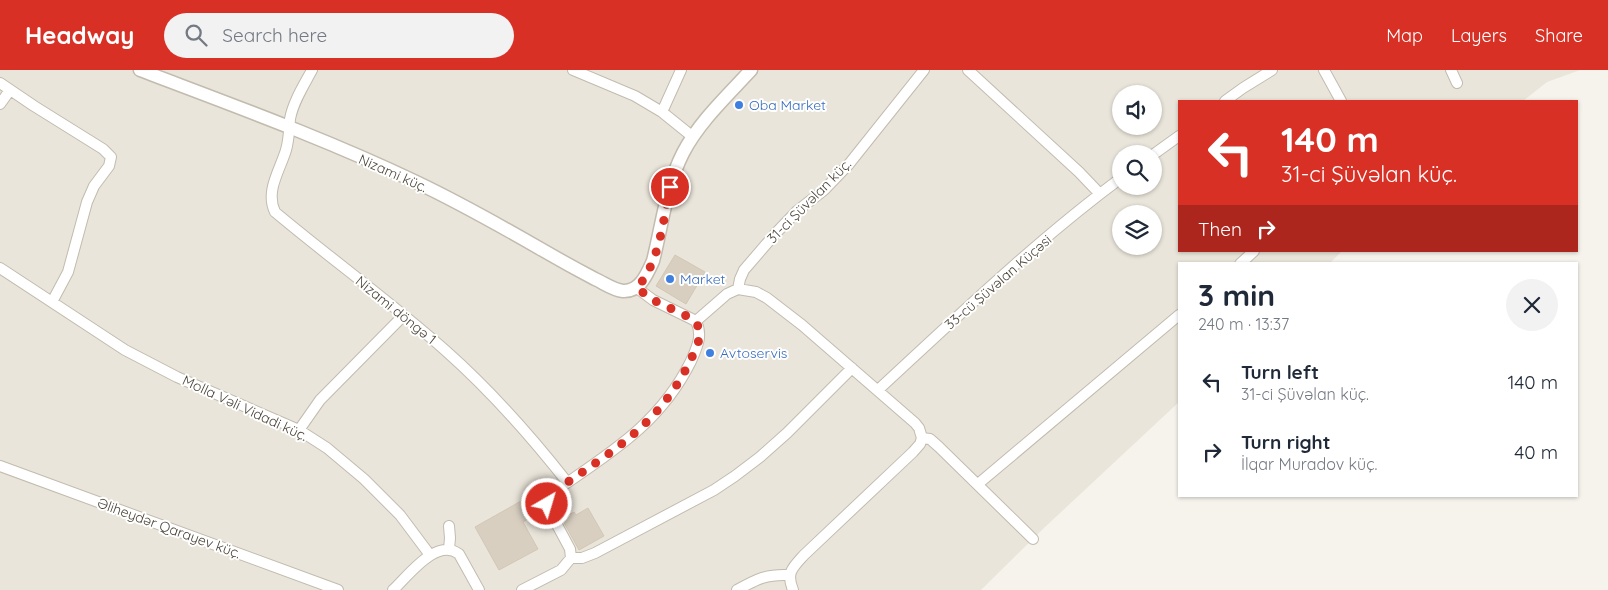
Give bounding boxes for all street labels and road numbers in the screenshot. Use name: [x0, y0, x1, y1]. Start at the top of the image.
street label: Nizami küç.: [356, 150, 430, 196]
street label: 31-ci Şüvəlan küç.: [763, 155, 855, 247]
street label: 33-cü Şüvəlan Küçəsi: [941, 231, 1055, 333]
street label: Nizami döngə 1: [352, 272, 440, 348]
street label: Molla Vəli Vidadi küç.: [180, 371, 310, 445]
street label: Əliheydər Qarayev küç.: [95, 494, 243, 562]

